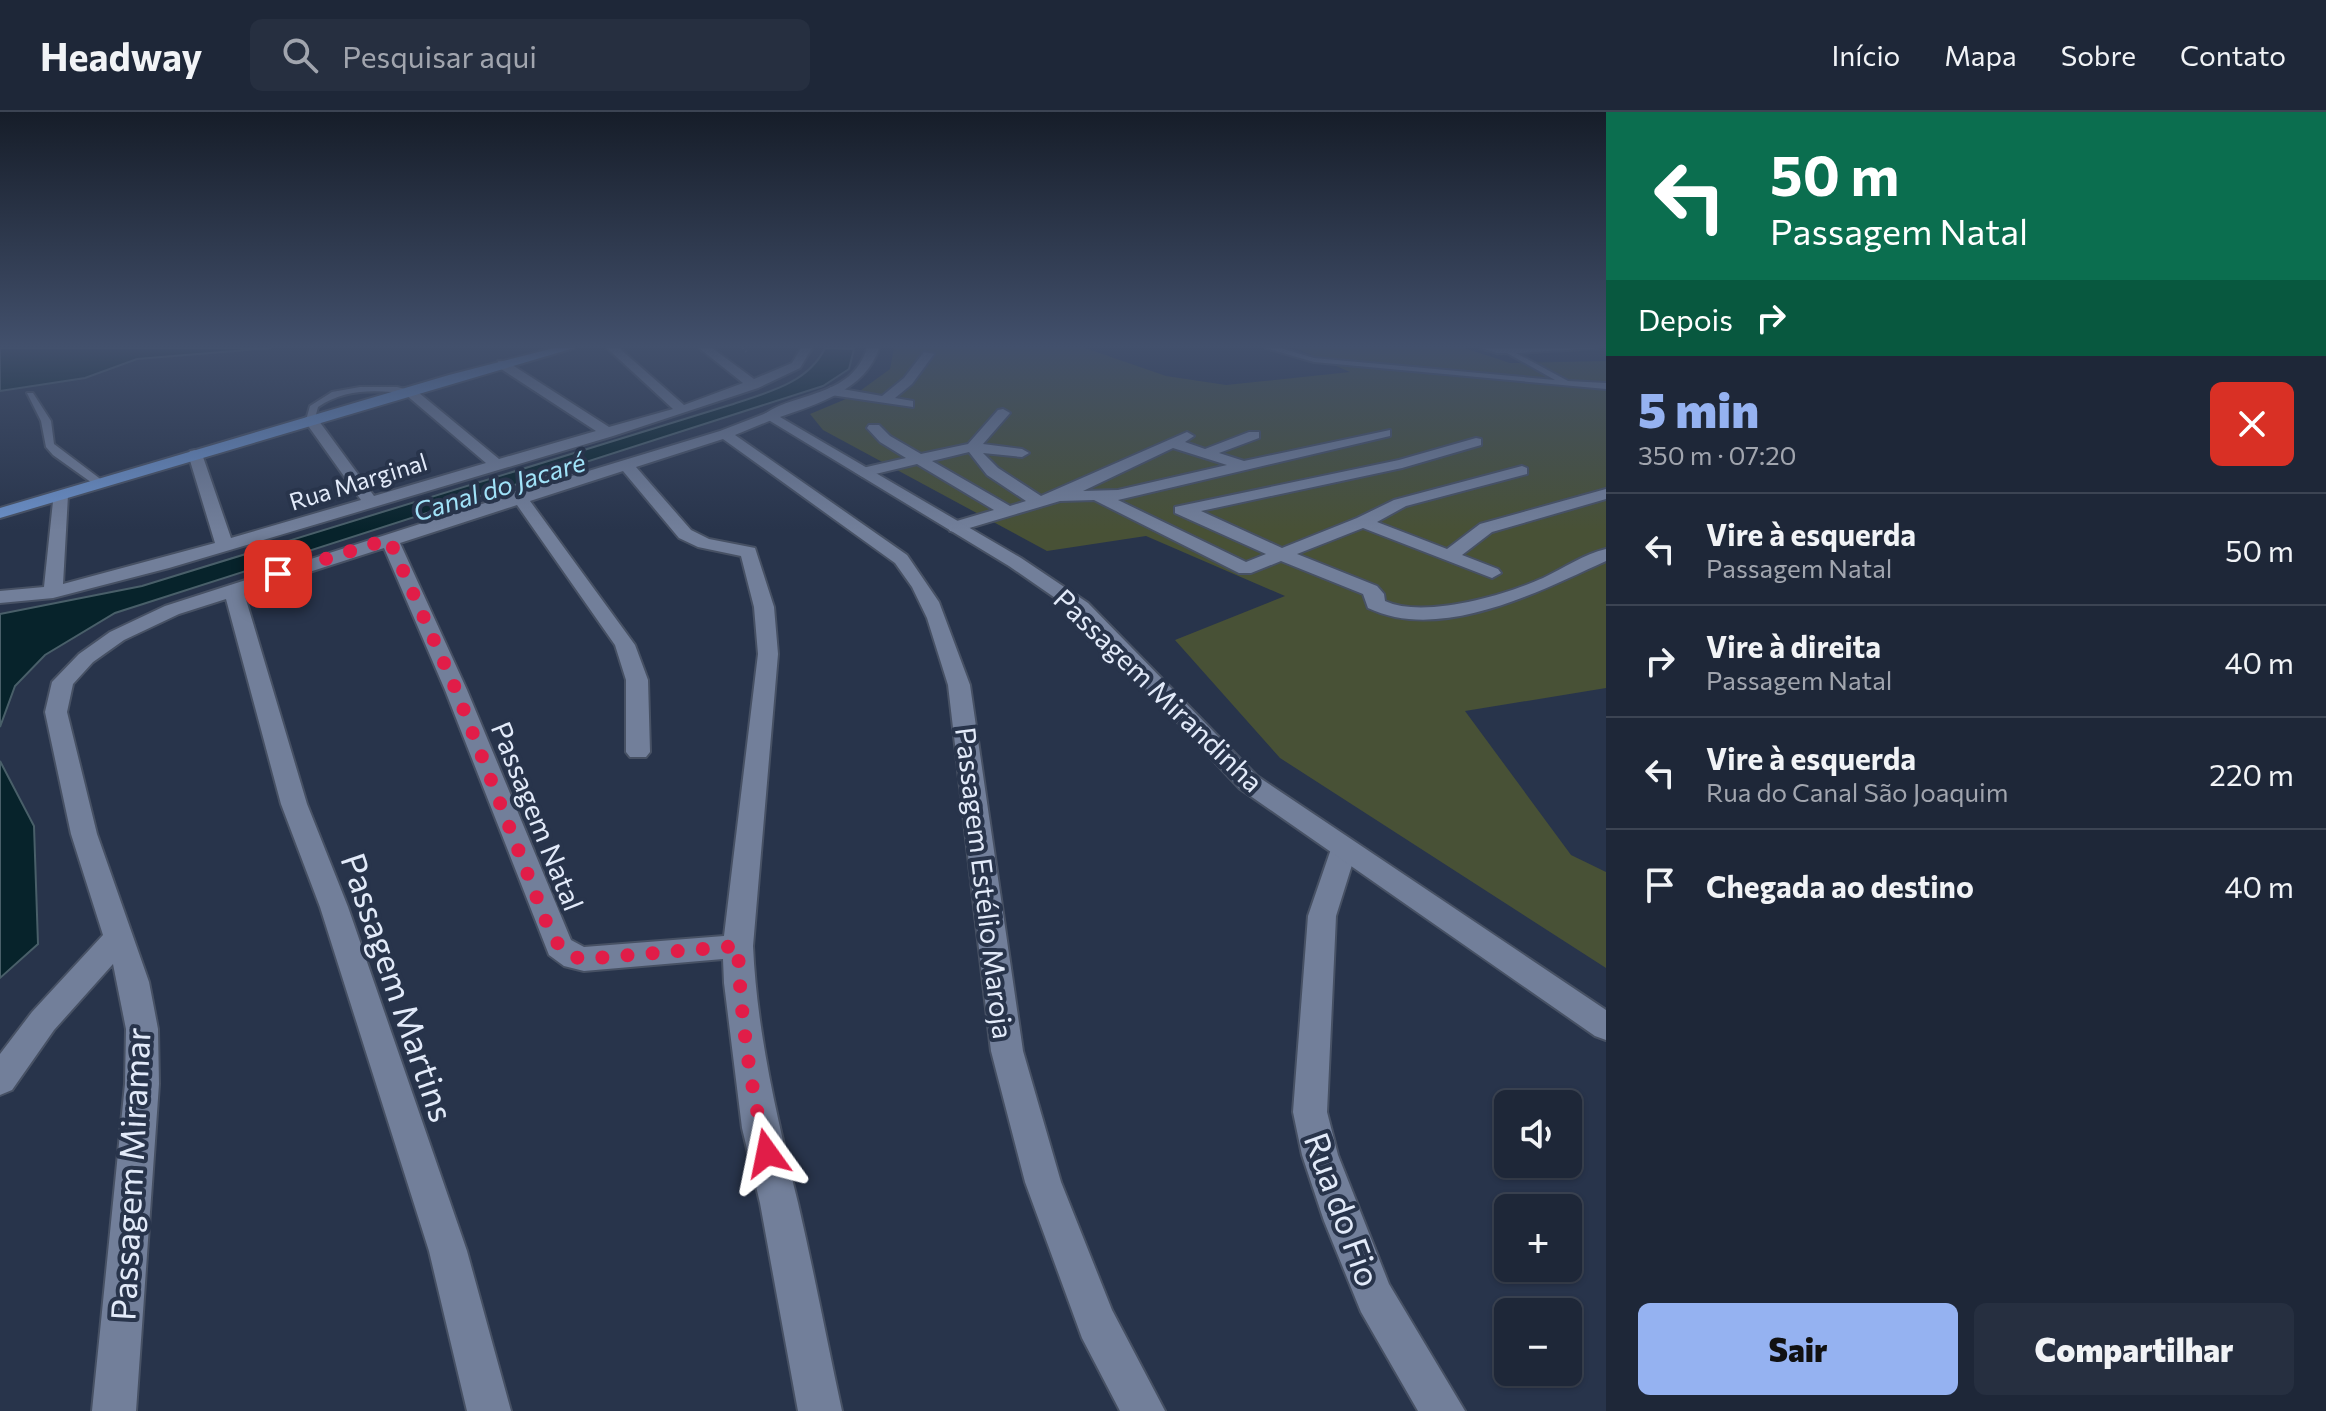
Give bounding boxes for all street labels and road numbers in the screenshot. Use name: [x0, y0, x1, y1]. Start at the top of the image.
street label: Rua Marginal: [285, 446, 431, 516]
street label: Passagem Mirandinha: [1047, 581, 1271, 799]
street label: Passagem Natal: [485, 717, 591, 915]
street label: Passagem Estélio Maroja: [949, 725, 1021, 1041]
street label: Passagem Martins: [333, 847, 465, 1127]
street label: Passagem Miramar: [100, 1026, 158, 1322]
street label: Rua do Fio: [1297, 1126, 1391, 1292]

